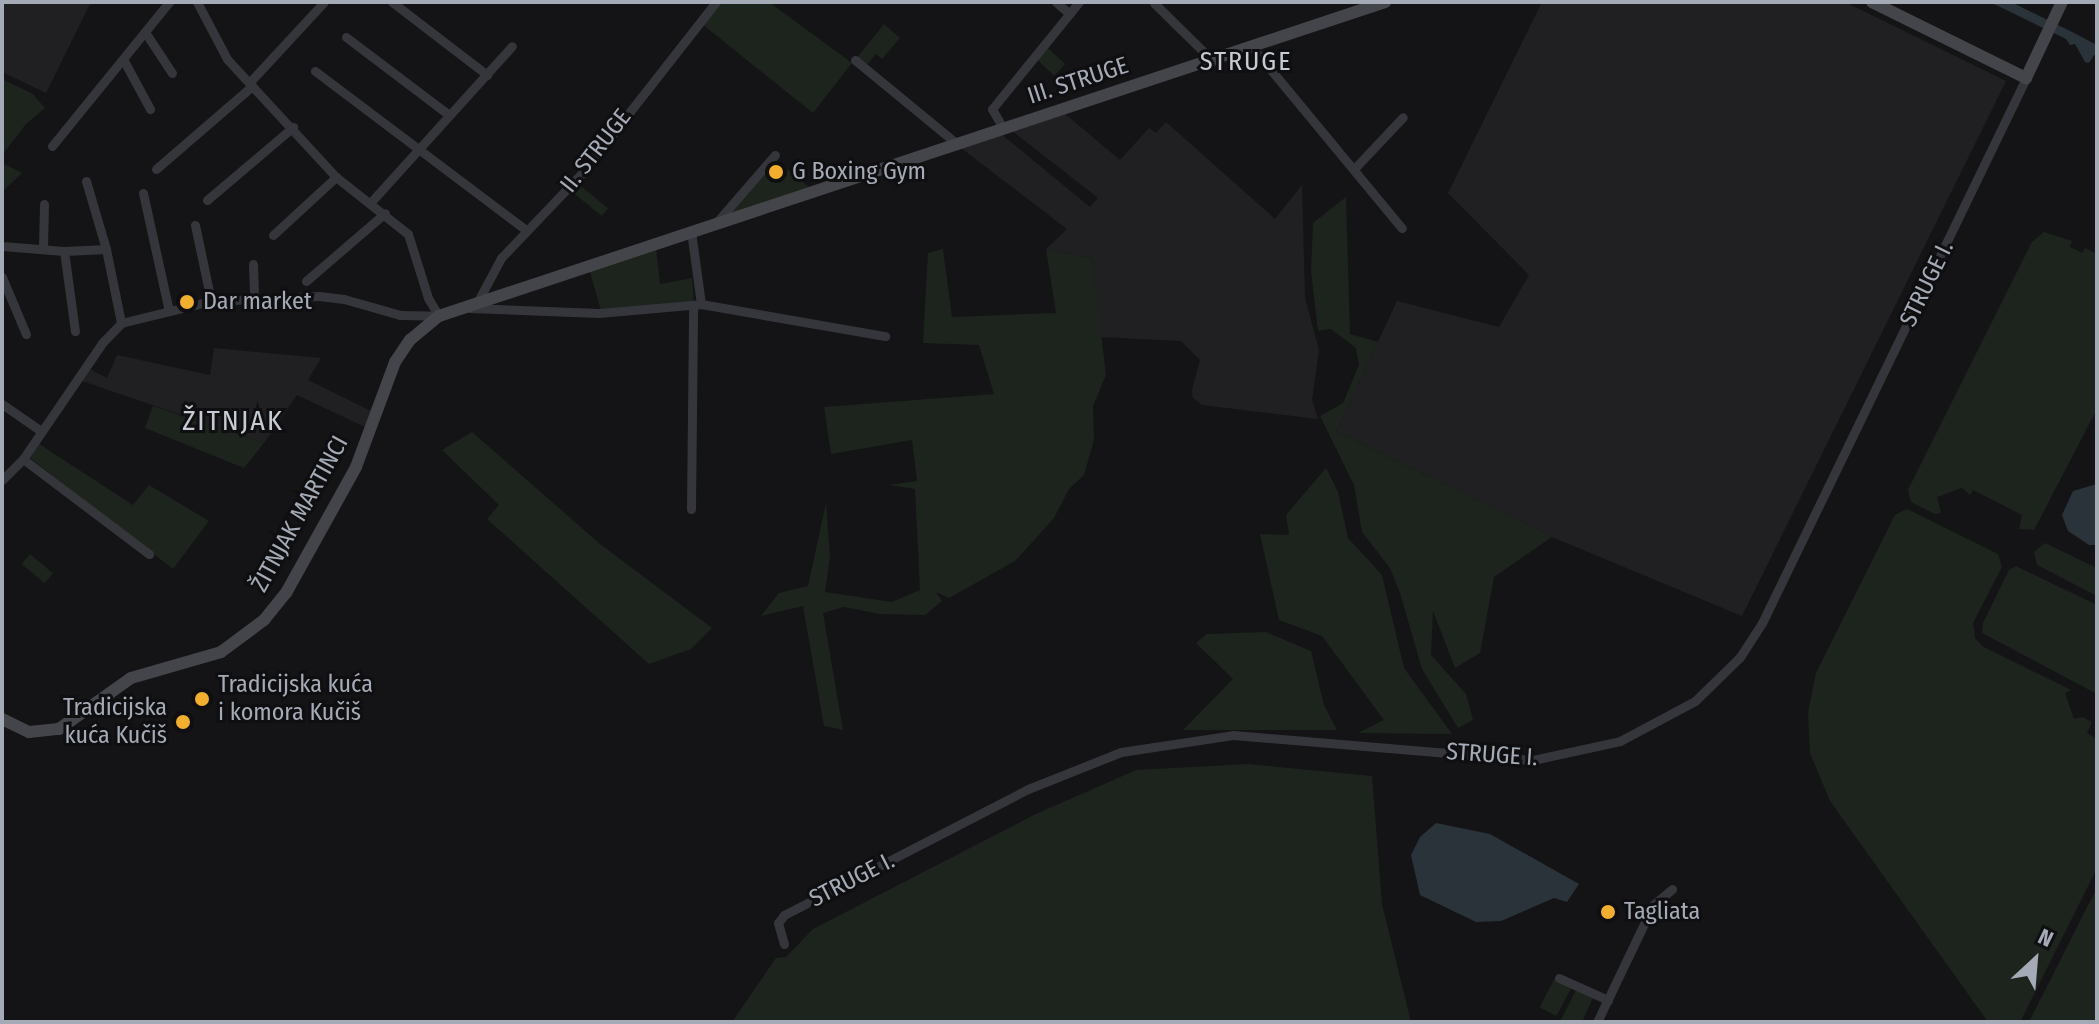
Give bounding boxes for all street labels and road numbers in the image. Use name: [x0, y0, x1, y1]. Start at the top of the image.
street label: III. STRUGE: [1024, 51, 1132, 111]
street label: II. STRUGE: [555, 104, 637, 198]
street label: STRUGE I.: [1894, 237, 1960, 331]
street label: ŽITNJAK MARTINCI: [245, 431, 355, 597]
street label: STRUGE I.: [1445, 737, 1539, 773]
street label: STRUGE I.: [805, 846, 899, 914]

